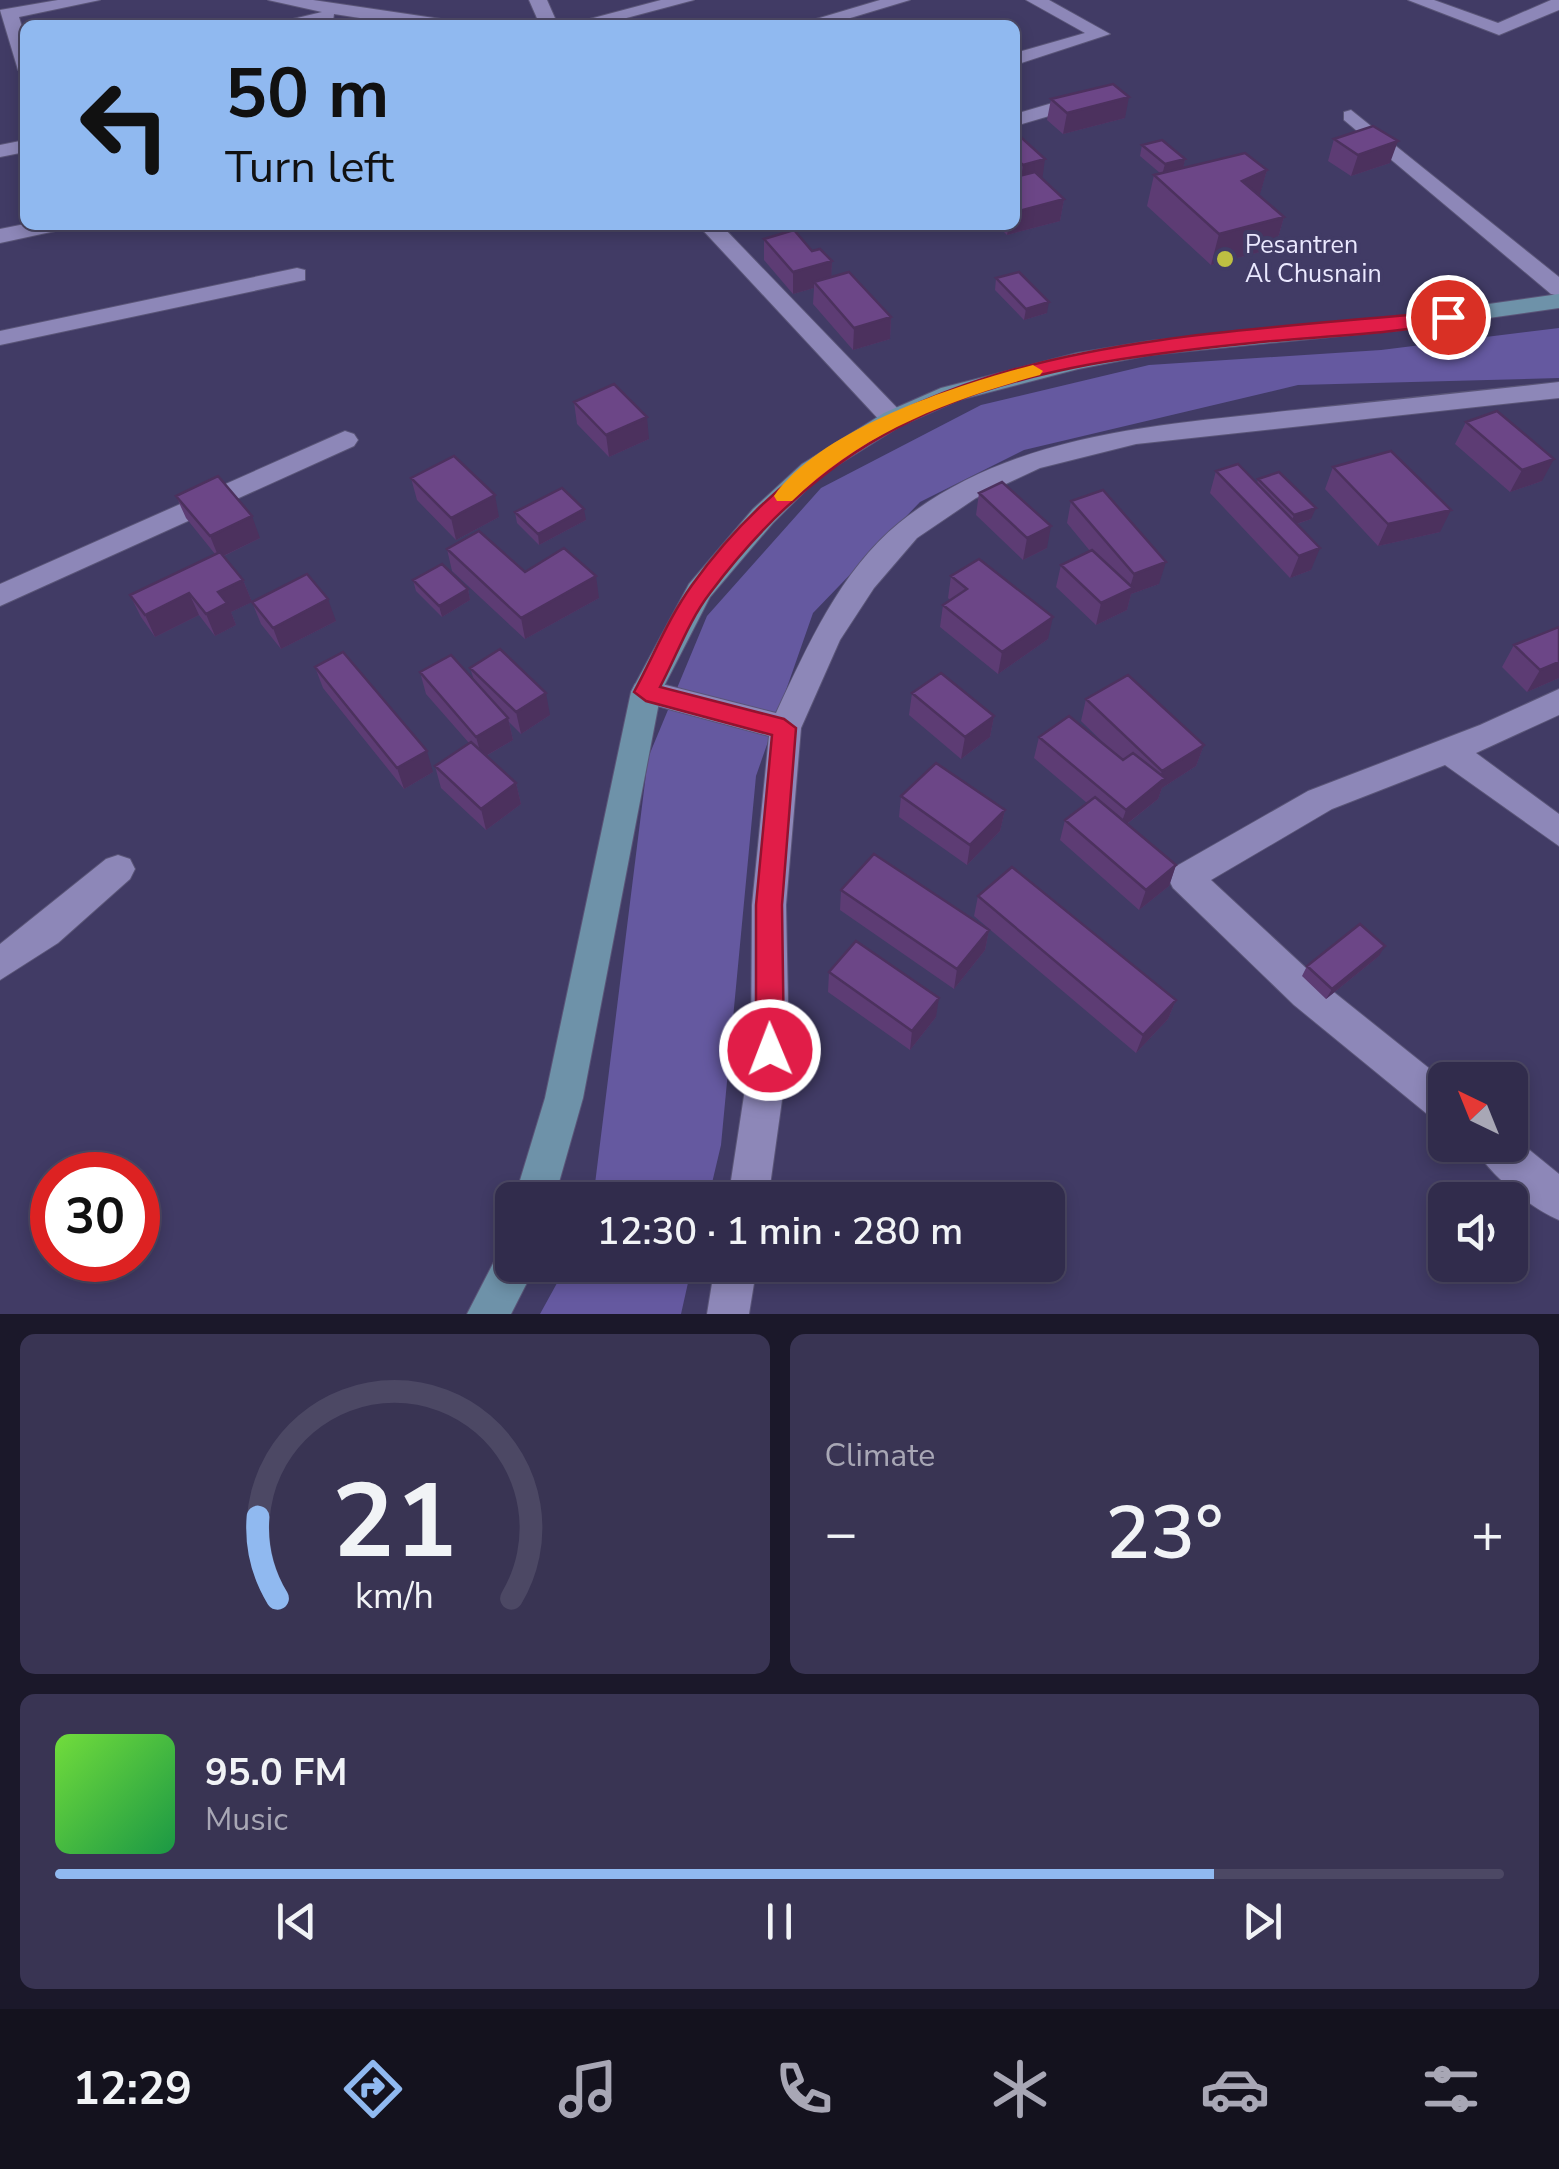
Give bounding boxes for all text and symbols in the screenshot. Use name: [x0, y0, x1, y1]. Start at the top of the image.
text: 50 m: [225, 46, 389, 142]
icon: left: [60, 60, 190, 190]
text: Turn left: [225, 137, 394, 198]
place label: Pesantren Al Chusnain: [1245, 228, 1382, 291]
marker: Pesantren Al Chusnain: [1214, 248, 1236, 270]
pin: [1406, 275, 1491, 360]
icon: arrive: [1421, 290, 1476, 345]
position arrow: [718, 998, 822, 1102]
north arrow: [1428, 1062, 1528, 1162]
map controls: [1428, 1062, 1528, 1282]
speed limit sign: 30: [30, 1152, 160, 1282]
button: sound: [1428, 1182, 1528, 1282]
text: 12:30 · 1 min · 280 m: [597, 1206, 963, 1257]
text: Climate: [825, 1434, 935, 1477]
text: 21: [332, 1451, 457, 1593]
text: 23°: [1105, 1482, 1223, 1584]
text: −: [825, 1496, 858, 1571]
text: +: [1471, 1496, 1504, 1571]
text: km/h: [355, 1572, 434, 1621]
text: 95.0 FM: [205, 1747, 347, 1798]
text: Music: [205, 1798, 288, 1841]
icon: previous: [269, 1894, 324, 1949]
icon: pause: [752, 1894, 807, 1949]
icon: next: [1235, 1894, 1290, 1949]
icon: directions: [338, 2054, 408, 2124]
icon: music: [553, 2054, 623, 2124]
icon: phone: [769, 2054, 839, 2124]
icon: climate: [985, 2054, 1055, 2124]
icon: car: [1200, 2054, 1270, 2124]
icon: filters: [1416, 2054, 1486, 2124]
text: 12:29: [73, 2059, 192, 2120]

